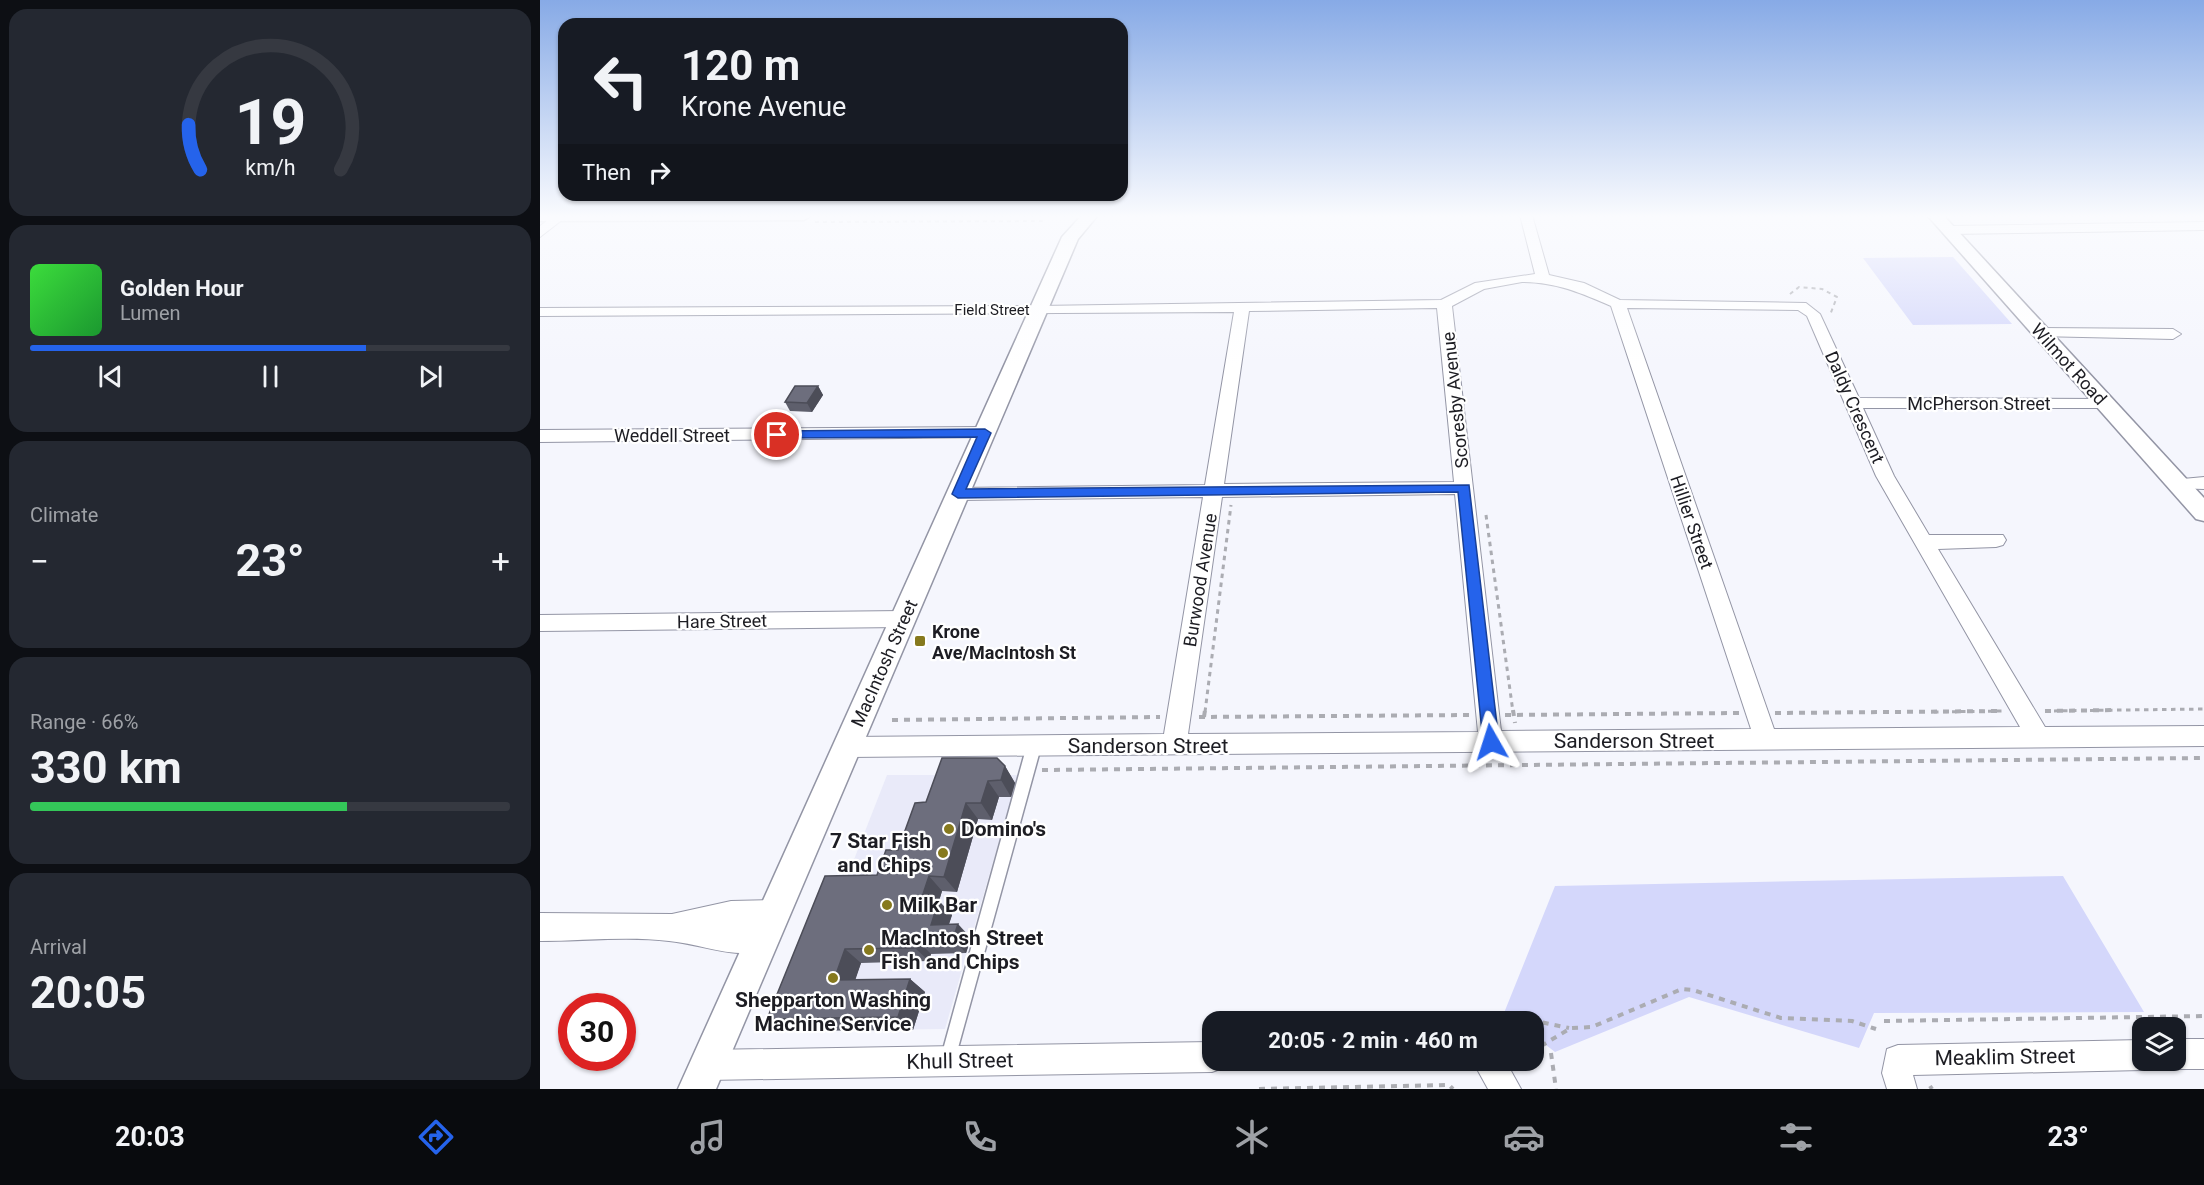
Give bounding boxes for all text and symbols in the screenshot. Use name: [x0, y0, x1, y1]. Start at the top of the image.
text: 120 m: [681, 41, 800, 90]
icon: left: [582, 42, 660, 120]
text: 19: [234, 86, 306, 159]
text: Krone Avenue: [681, 91, 846, 123]
text: km/h: [245, 155, 295, 180]
icon: right: [643, 156, 676, 189]
text: Then: [582, 160, 631, 185]
text: Golden Hour: [120, 276, 244, 301]
text: Lumen: [120, 301, 181, 325]
street label: Field Street: [954, 301, 1030, 319]
street label: Wilmot Road: [2027, 319, 2111, 409]
street label: Scoresby Avenue: [1437, 331, 1473, 469]
street label: Daldy Crescent: [1821, 348, 1889, 466]
icon: previous: [94, 360, 127, 393]
icon: pause: [254, 360, 287, 393]
icon: next: [414, 360, 447, 393]
street label: McPherson Street: [1907, 393, 2051, 414]
pin: [751, 409, 802, 460]
icon: arrive: [760, 418, 793, 451]
street label: Weddell Street: [614, 425, 730, 446]
street label: Hillier Street: [1666, 472, 1718, 572]
text: Climate: [30, 503, 98, 527]
street label: Burwood Avenue: [1179, 512, 1221, 648]
text: 23°: [235, 534, 305, 587]
text: −: [30, 542, 49, 581]
text: +: [491, 542, 510, 581]
street label: MacIntosh Street: [847, 596, 921, 730]
street label: Hare Street: [677, 610, 767, 632]
place label: Krone Ave/MacIntosh St: [932, 621, 1076, 663]
marker: Krone Ave/MacIntosh St: [913, 634, 927, 648]
text: Range · 66%: [30, 710, 138, 734]
position arrow: [1459, 710, 1523, 774]
street label: Sanderson Street: [1554, 729, 1714, 753]
street label: Sanderson Street: [1068, 734, 1228, 758]
text: 330 km: [30, 741, 182, 794]
place label: Domino's: [961, 817, 1046, 841]
marker: Domino's: [942, 822, 956, 836]
place label: 7 Star Fish and Chips: [830, 829, 931, 877]
marker: 7 Star Fish and Chips: [936, 846, 950, 860]
place label: Milk Bar: [899, 893, 978, 917]
marker: Milk Bar: [880, 898, 894, 912]
place label: MacIntosh Street Fish and Chips: [881, 926, 1043, 974]
text: Arrival: [30, 935, 87, 959]
marker: MacIntosh Street Fish and Chips: [862, 943, 876, 957]
text: 20:05: [30, 966, 146, 1019]
marker: Shepparton Washing Machine Service: [826, 971, 840, 985]
place label: Shepparton Washing Machine Service: [735, 988, 931, 1036]
speed limit sign: 30: [558, 993, 636, 1071]
map controls: [2132, 1017, 2186, 1071]
button: layers: [2132, 1017, 2186, 1071]
text: 20:05 · 2 min · 460 m: [1268, 1028, 1478, 1053]
street label: Meaklim Street: [1934, 1044, 2076, 1070]
street label: Khull Street: [906, 1048, 1014, 1074]
icon: directions: [415, 1116, 457, 1158]
icon: music: [687, 1116, 729, 1158]
icon: phone: [959, 1116, 1001, 1158]
icon: climate: [1231, 1116, 1273, 1158]
icon: car: [1503, 1116, 1545, 1158]
icon: filters: [1775, 1116, 1817, 1158]
text: 20:03: [115, 1121, 185, 1153]
text: 23°: [2047, 1121, 2089, 1153]

